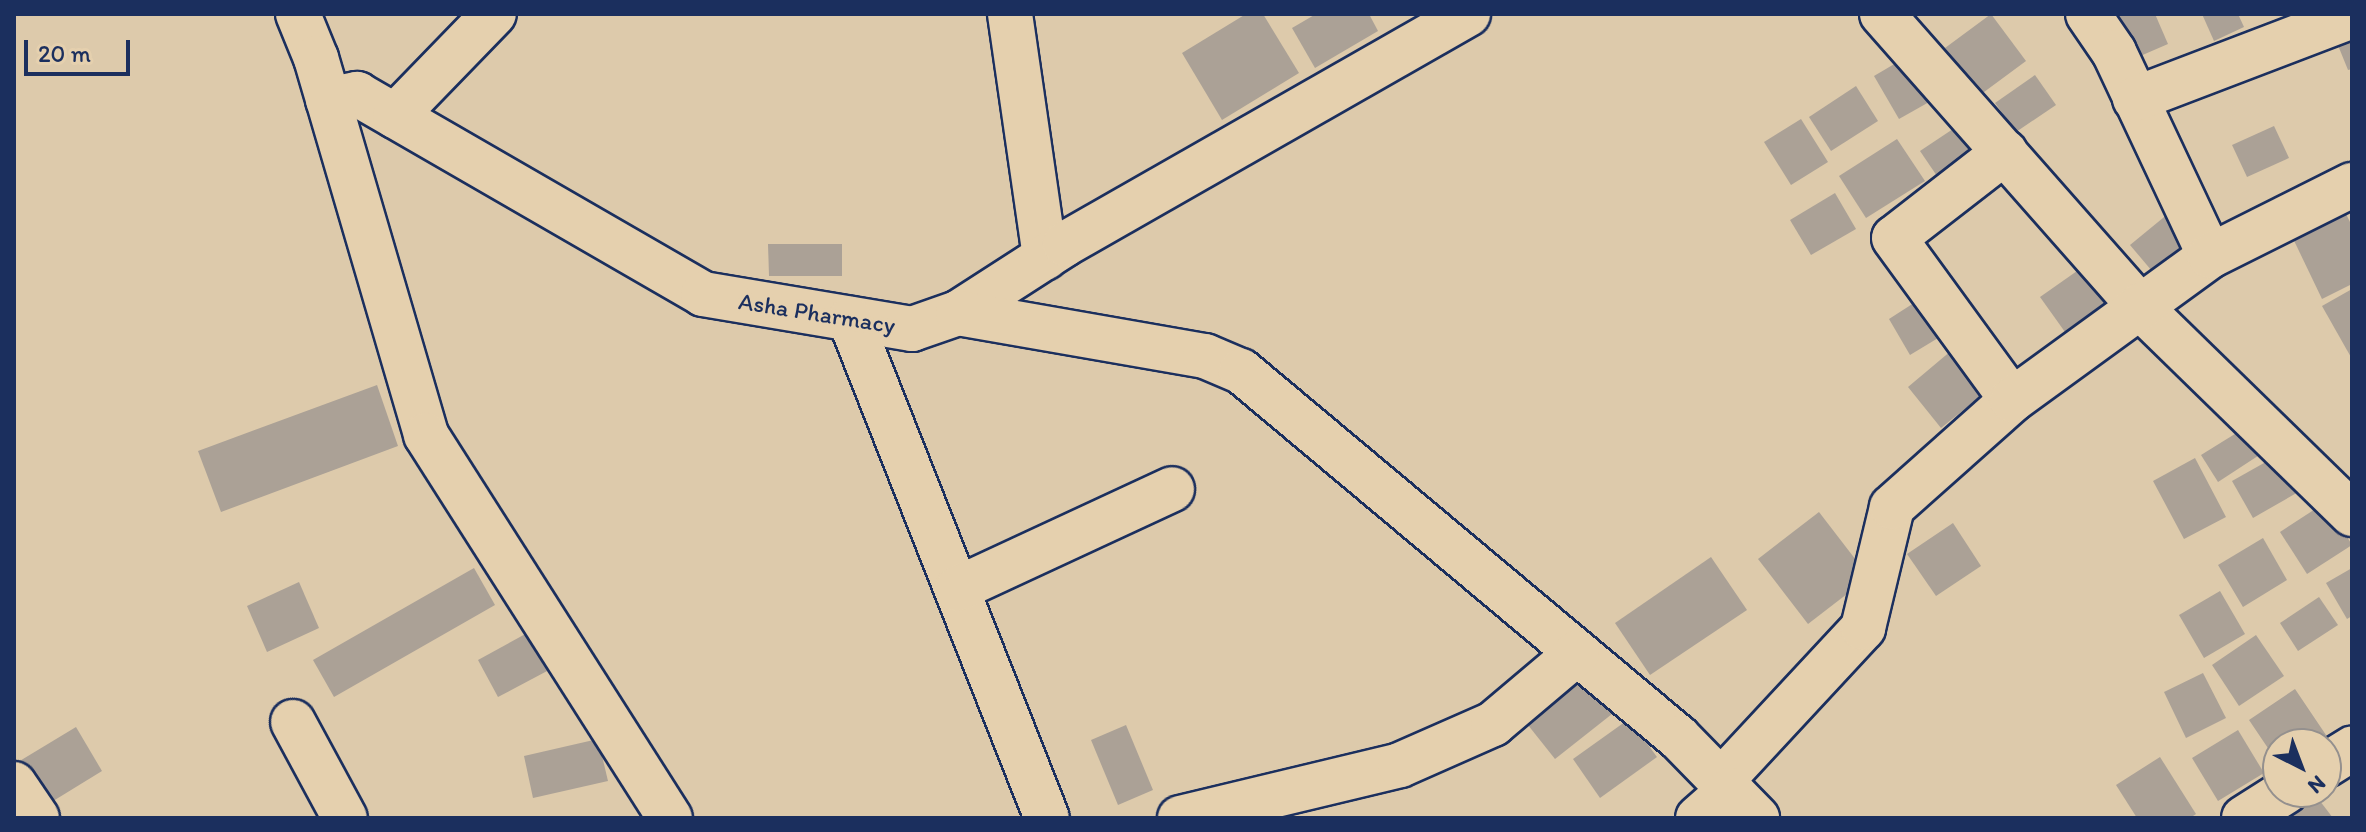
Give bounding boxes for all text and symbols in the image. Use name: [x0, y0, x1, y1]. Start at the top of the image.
scale bar: [28, 24, 134, 74]
text: 20 m: [38, 39, 91, 68]
street label: Asha Pharmacy: [736, 286, 898, 340]
north arrow: [2262, 728, 2342, 808]
text: N: [2303, 770, 2332, 800]

